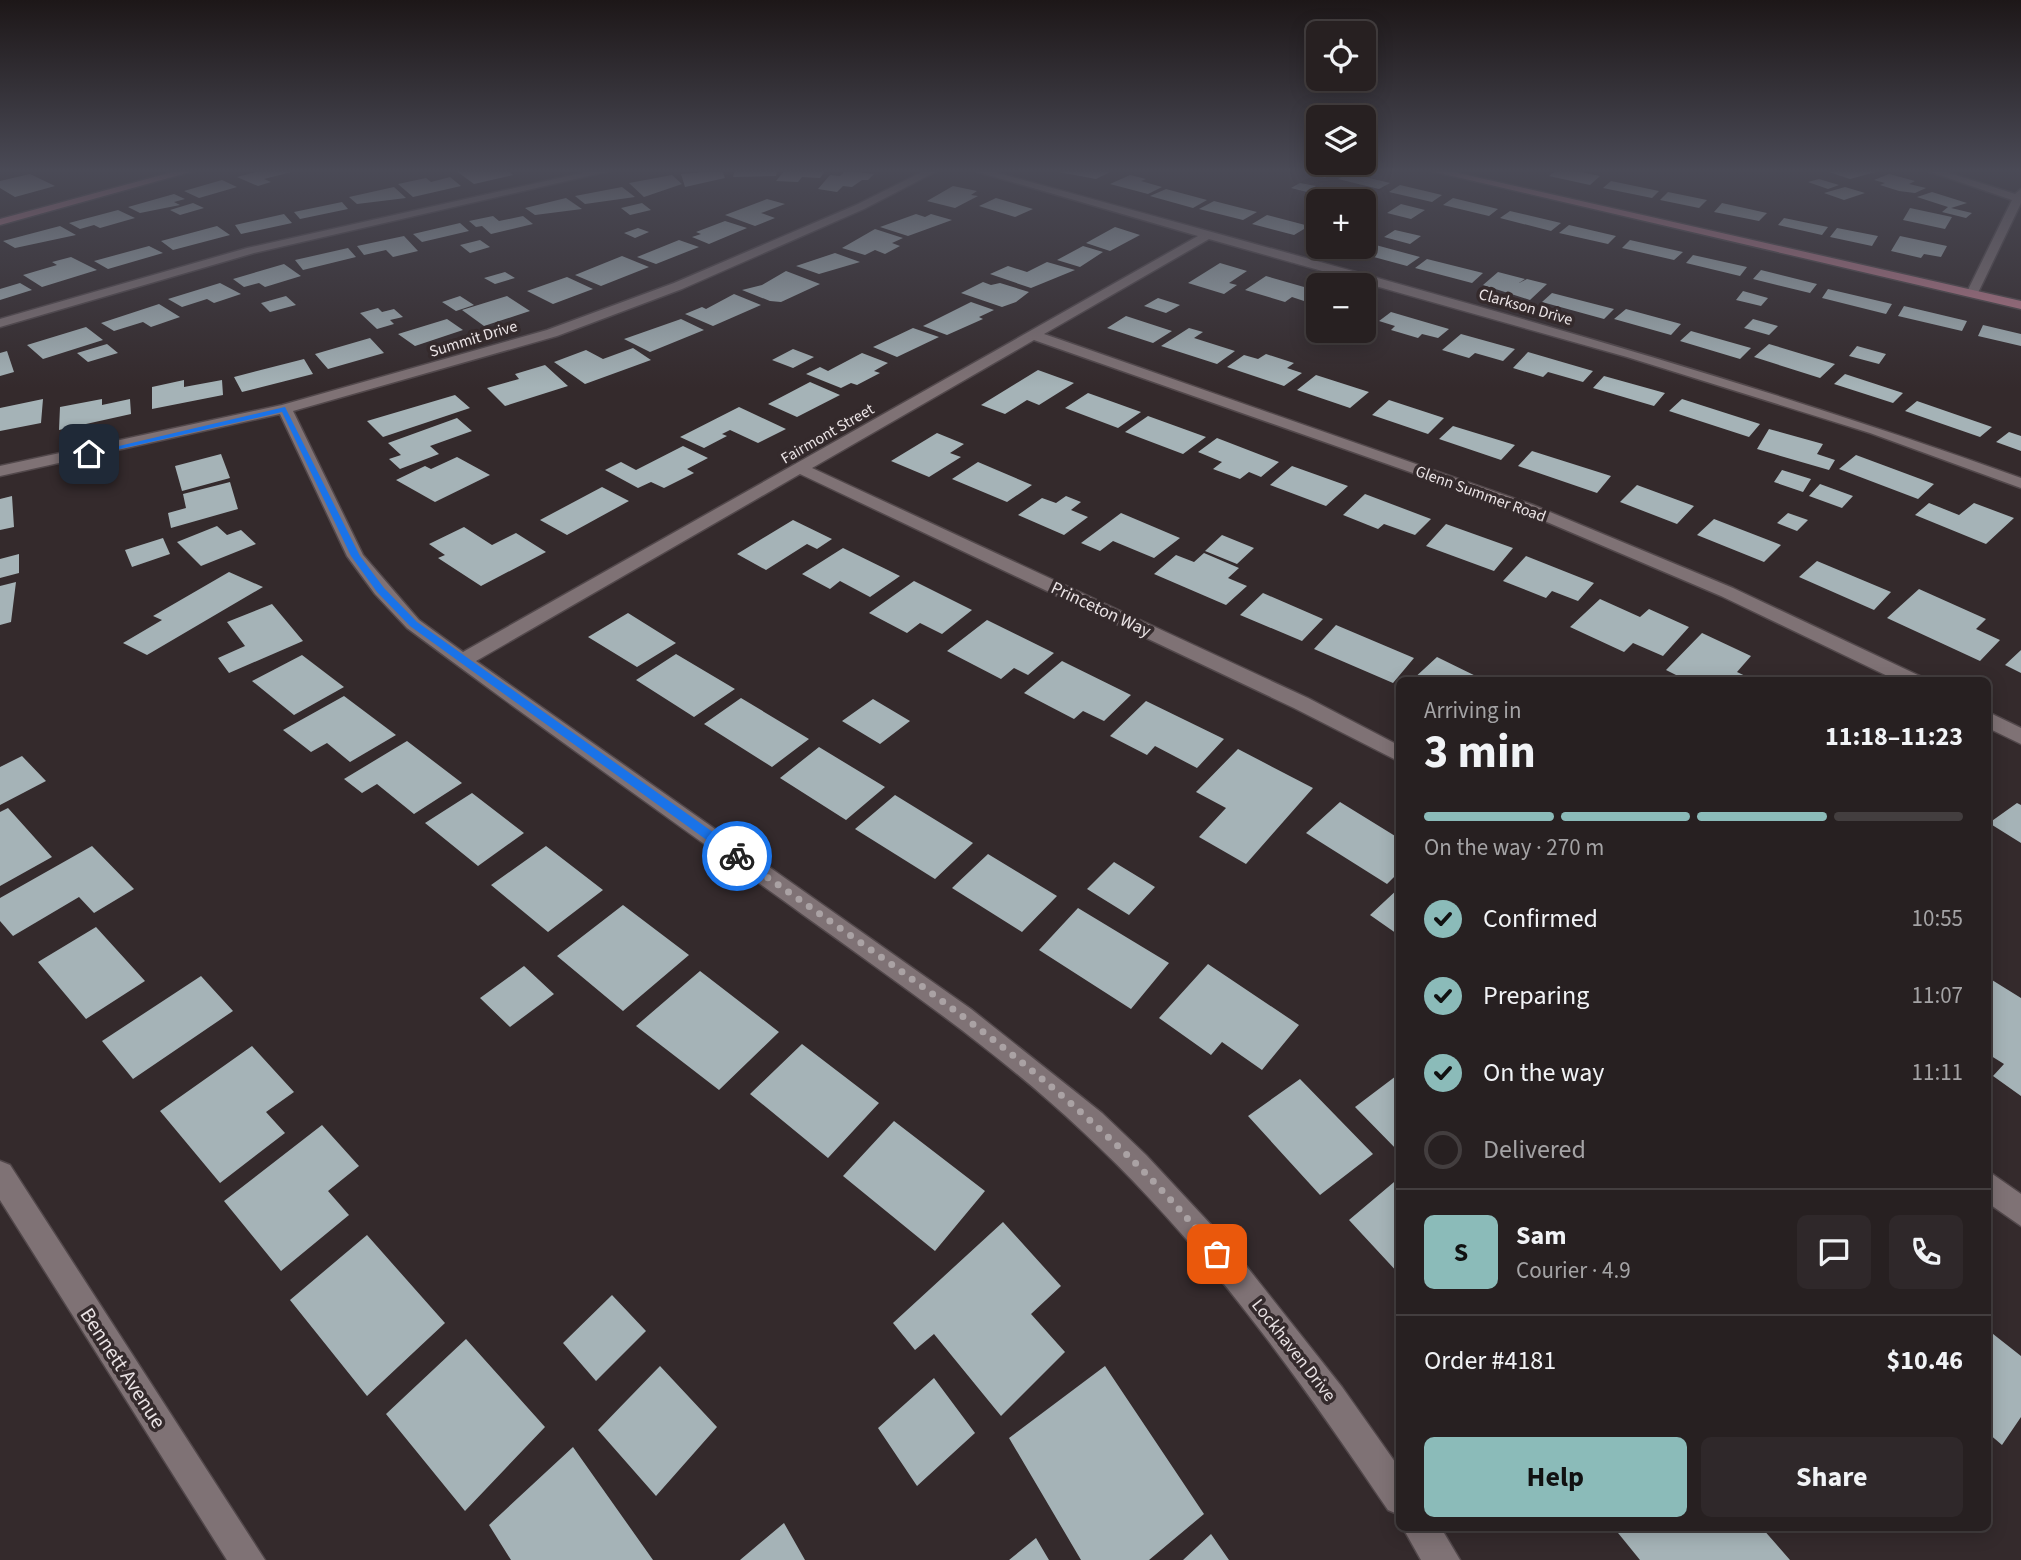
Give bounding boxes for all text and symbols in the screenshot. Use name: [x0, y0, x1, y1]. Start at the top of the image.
map controls: [1306, 21, 1376, 343]
button: locate: [1306, 21, 1376, 91]
button: layers: [1306, 105, 1376, 175]
button: +: [1306, 189, 1376, 259]
button: −: [1306, 273, 1376, 343]
street label: Clarkson Drive: [1476, 283, 1575, 331]
street label: Summit Drive: [427, 315, 520, 363]
street label: Fairmont Street: [777, 398, 879, 469]
pin: [59, 424, 119, 484]
icon: home: [70, 435, 108, 473]
street label: Glenn Summer Road: [1412, 460, 1549, 528]
street label: Princeton Way: [1047, 575, 1155, 644]
text: Arriving in: [1424, 694, 1522, 727]
text: 11:18–11:23: [1825, 718, 1963, 755]
text: 3 min: [1424, 720, 1536, 785]
courier: [702, 821, 772, 891]
text: On the way · 270 m: [1424, 831, 1604, 864]
icon: bike: [718, 837, 756, 875]
icon: check: [1424, 900, 1462, 938]
text: Confirmed: [1483, 900, 1598, 937]
text: 10:55: [1912, 902, 1963, 935]
icon: check: [1424, 977, 1462, 1015]
text: Preparing: [1483, 977, 1589, 1014]
text: 11:07: [1912, 979, 1963, 1012]
icon: check: [1424, 1054, 1462, 1092]
text: On the way: [1483, 1054, 1604, 1091]
text: 11:11: [1912, 1056, 1963, 1089]
text: Delivered: [1483, 1131, 1586, 1168]
button: chat: [1797, 1215, 1871, 1289]
button: phone: [1889, 1215, 1963, 1289]
text: Sam: [1516, 1217, 1566, 1254]
pin: [1187, 1224, 1247, 1284]
text: S: [1454, 1234, 1468, 1271]
icon: bag: [1198, 1235, 1236, 1273]
text: Courier · 4.9: [1516, 1254, 1631, 1287]
street label: Lockhaven Drive: [1246, 1294, 1342, 1407]
street label: Bennett Avenue: [73, 1302, 173, 1434]
text: Order #4181: [1424, 1342, 1556, 1379]
text: $10.46: [1887, 1342, 1963, 1379]
button: Help: [1424, 1437, 1687, 1517]
button: Share: [1701, 1437, 1963, 1517]

